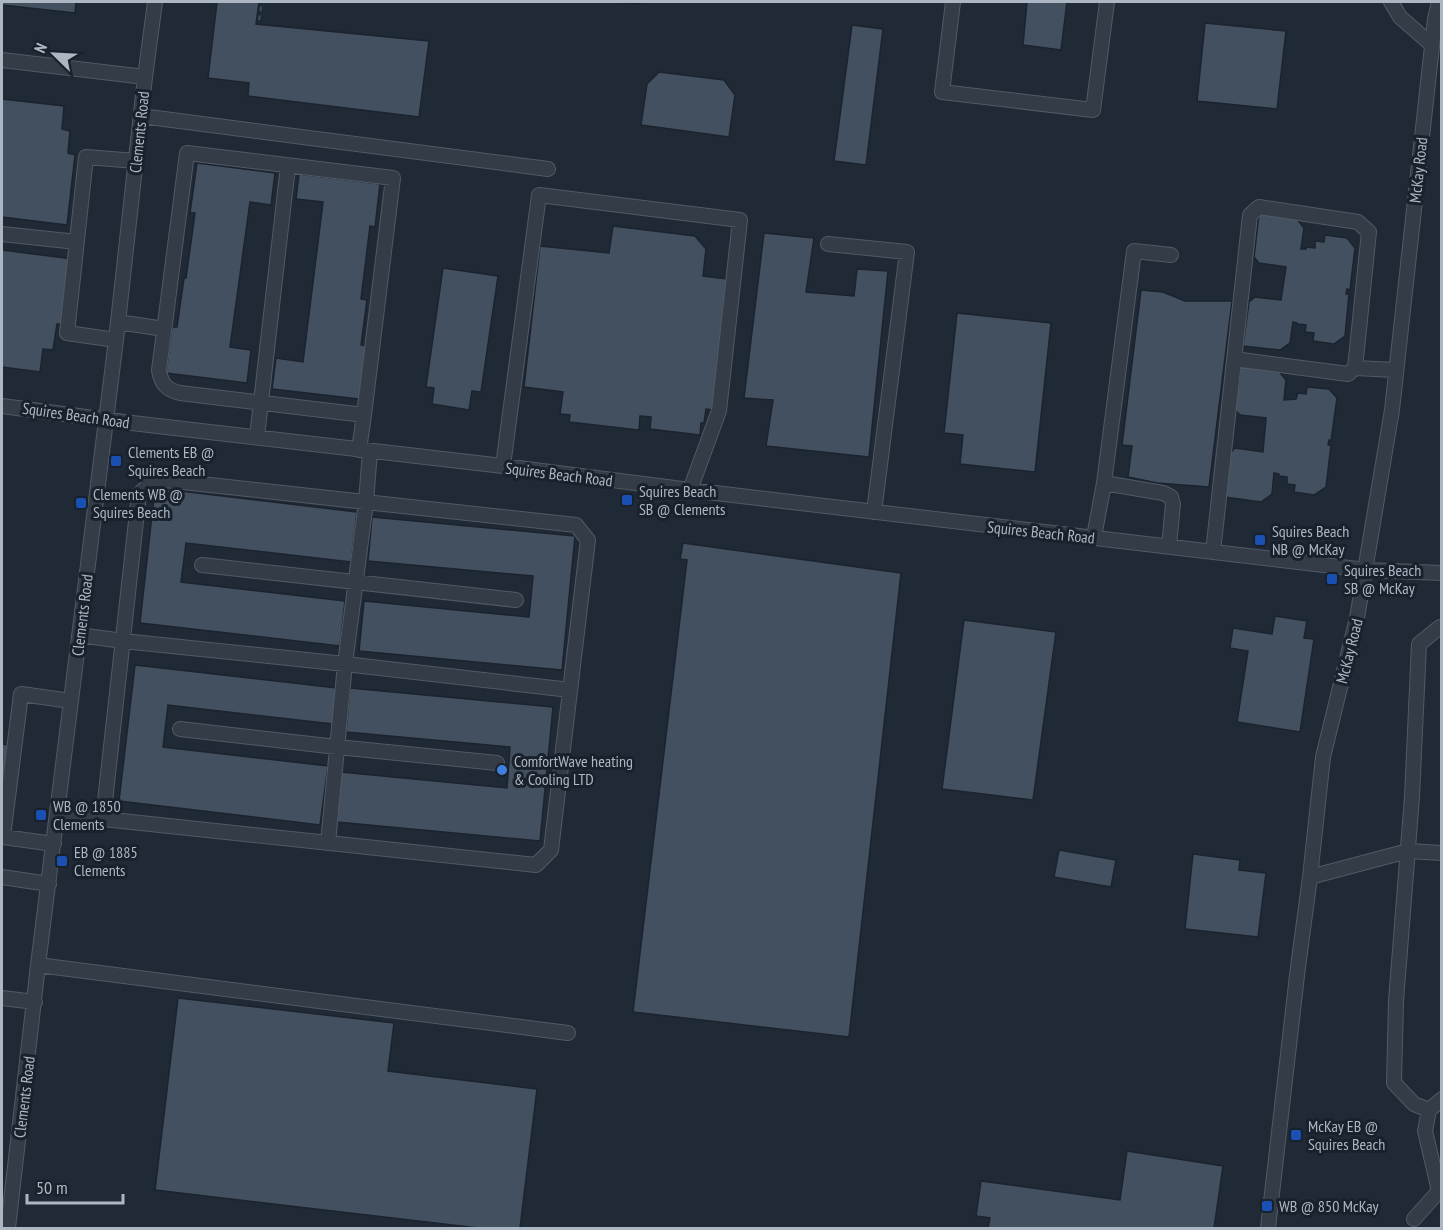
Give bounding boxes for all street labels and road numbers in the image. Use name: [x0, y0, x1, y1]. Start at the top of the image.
street label: Clements Road: [125, 90, 153, 174]
street label: McKay Road: [1405, 136, 1431, 204]
street label: Squires Beach Road: [21, 398, 131, 432]
street label: Squires Beach Road: [504, 457, 614, 491]
street label: Squires Beach Road: [986, 516, 1096, 548]
street label: Clements Road: [67, 573, 97, 657]
street label: McKay Road: [1331, 616, 1367, 685]
street label: Clements Road: [9, 1055, 39, 1139]

